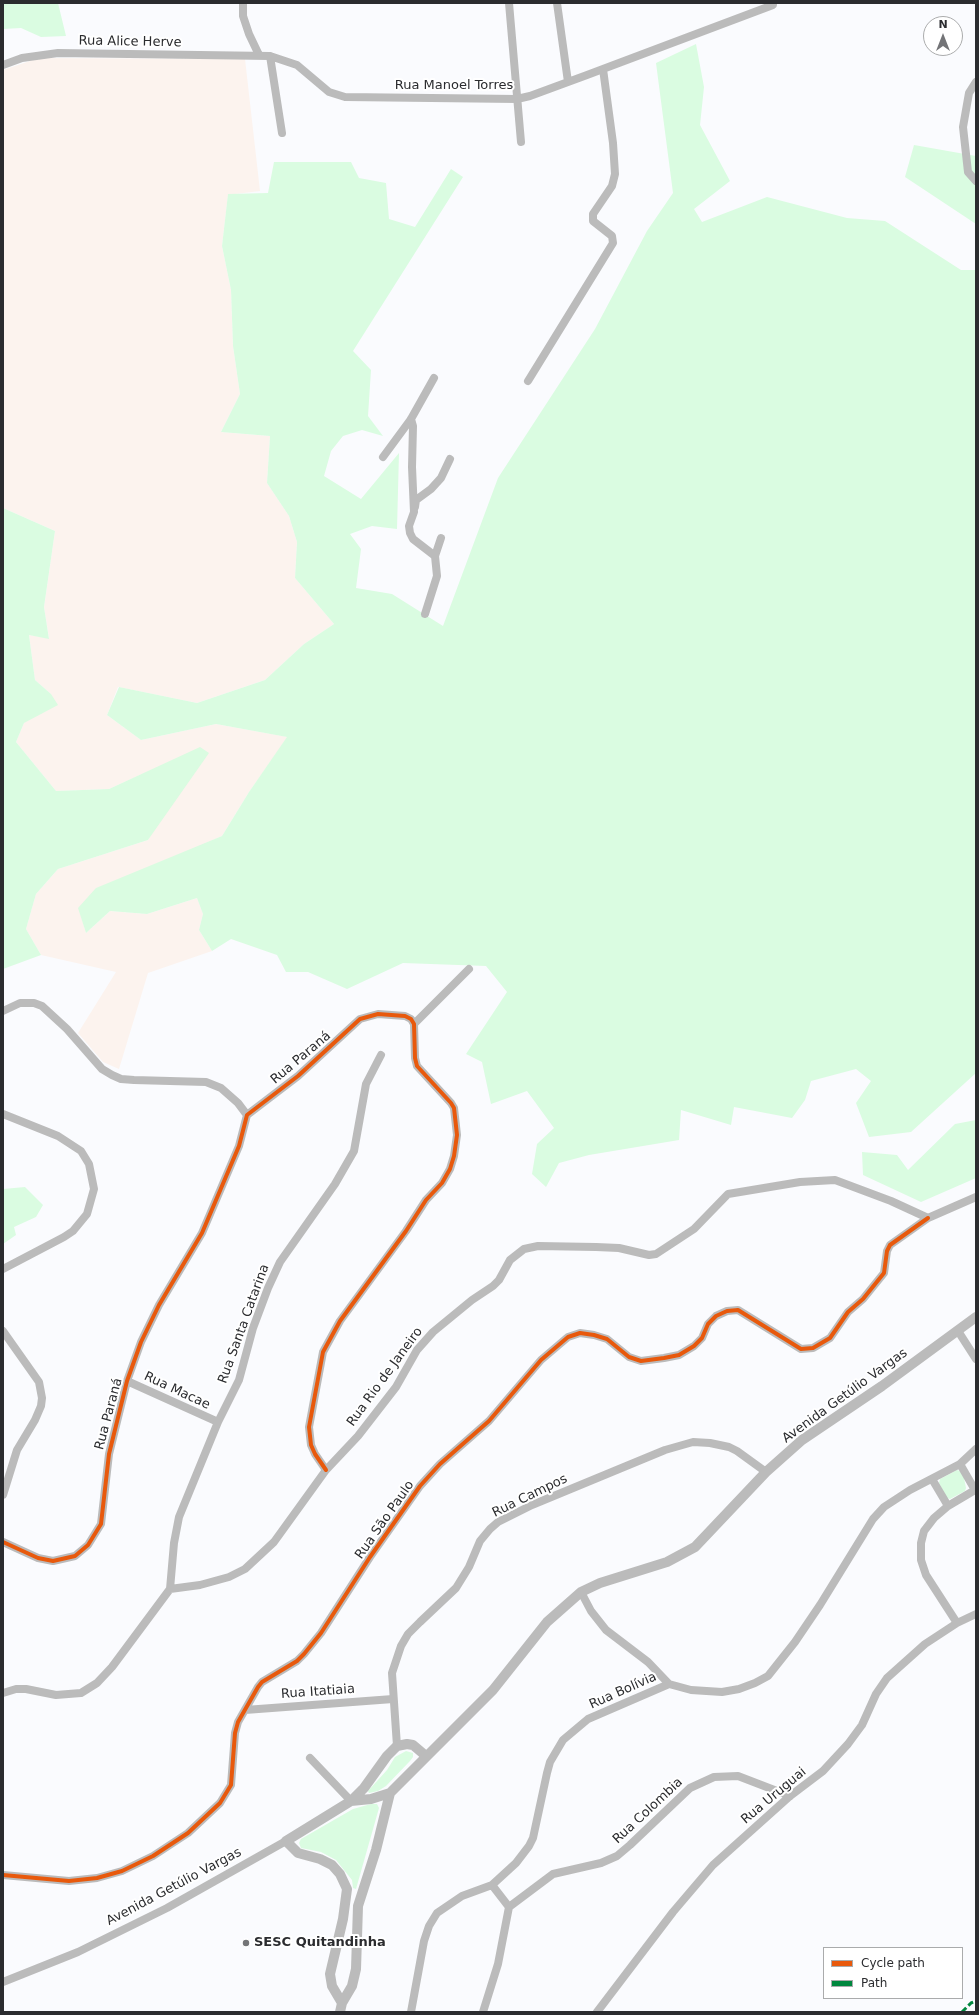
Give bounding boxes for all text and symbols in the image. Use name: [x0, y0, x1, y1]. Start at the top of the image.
north arrow: [923, 16, 963, 56]
text: N: [938, 18, 948, 31]
street label: Rua Alice Herve: [78, 33, 182, 51]
street label: Rua Manoel Torres: [395, 78, 513, 94]
street label: Rua Paraná: [268, 1028, 334, 1088]
street label: Rua Santa Catarina: [215, 1262, 273, 1386]
street label: Rua Rio de Janeiro: [344, 1324, 426, 1430]
street label: Avenida Getúlio Vargas: [779, 1345, 911, 1447]
street label: Rua Macae: [141, 1369, 213, 1413]
street label: Rua Paraná: [92, 1376, 126, 1452]
street label: Rua Campos: [490, 1471, 570, 1521]
street label: Rua São Paulo: [352, 1478, 418, 1562]
street label: Rua Bolívia: [587, 1669, 659, 1713]
street label: Rua Itatiaia: [281, 1682, 355, 1702]
street label: Rua Uruguai: [738, 1764, 810, 1828]
street label: Rua Colombia: [610, 1775, 686, 1847]
street label: Avenida Getúlio Vargas: [104, 1845, 244, 1929]
place label: SESC Quitandinha: [254, 1935, 386, 1951]
marker: SESC Quitandinha: [241, 1938, 251, 1948]
legend: [823, 1947, 963, 1999]
text: Cycle path: [861, 1956, 925, 1970]
text: Path: [861, 1976, 887, 1990]

